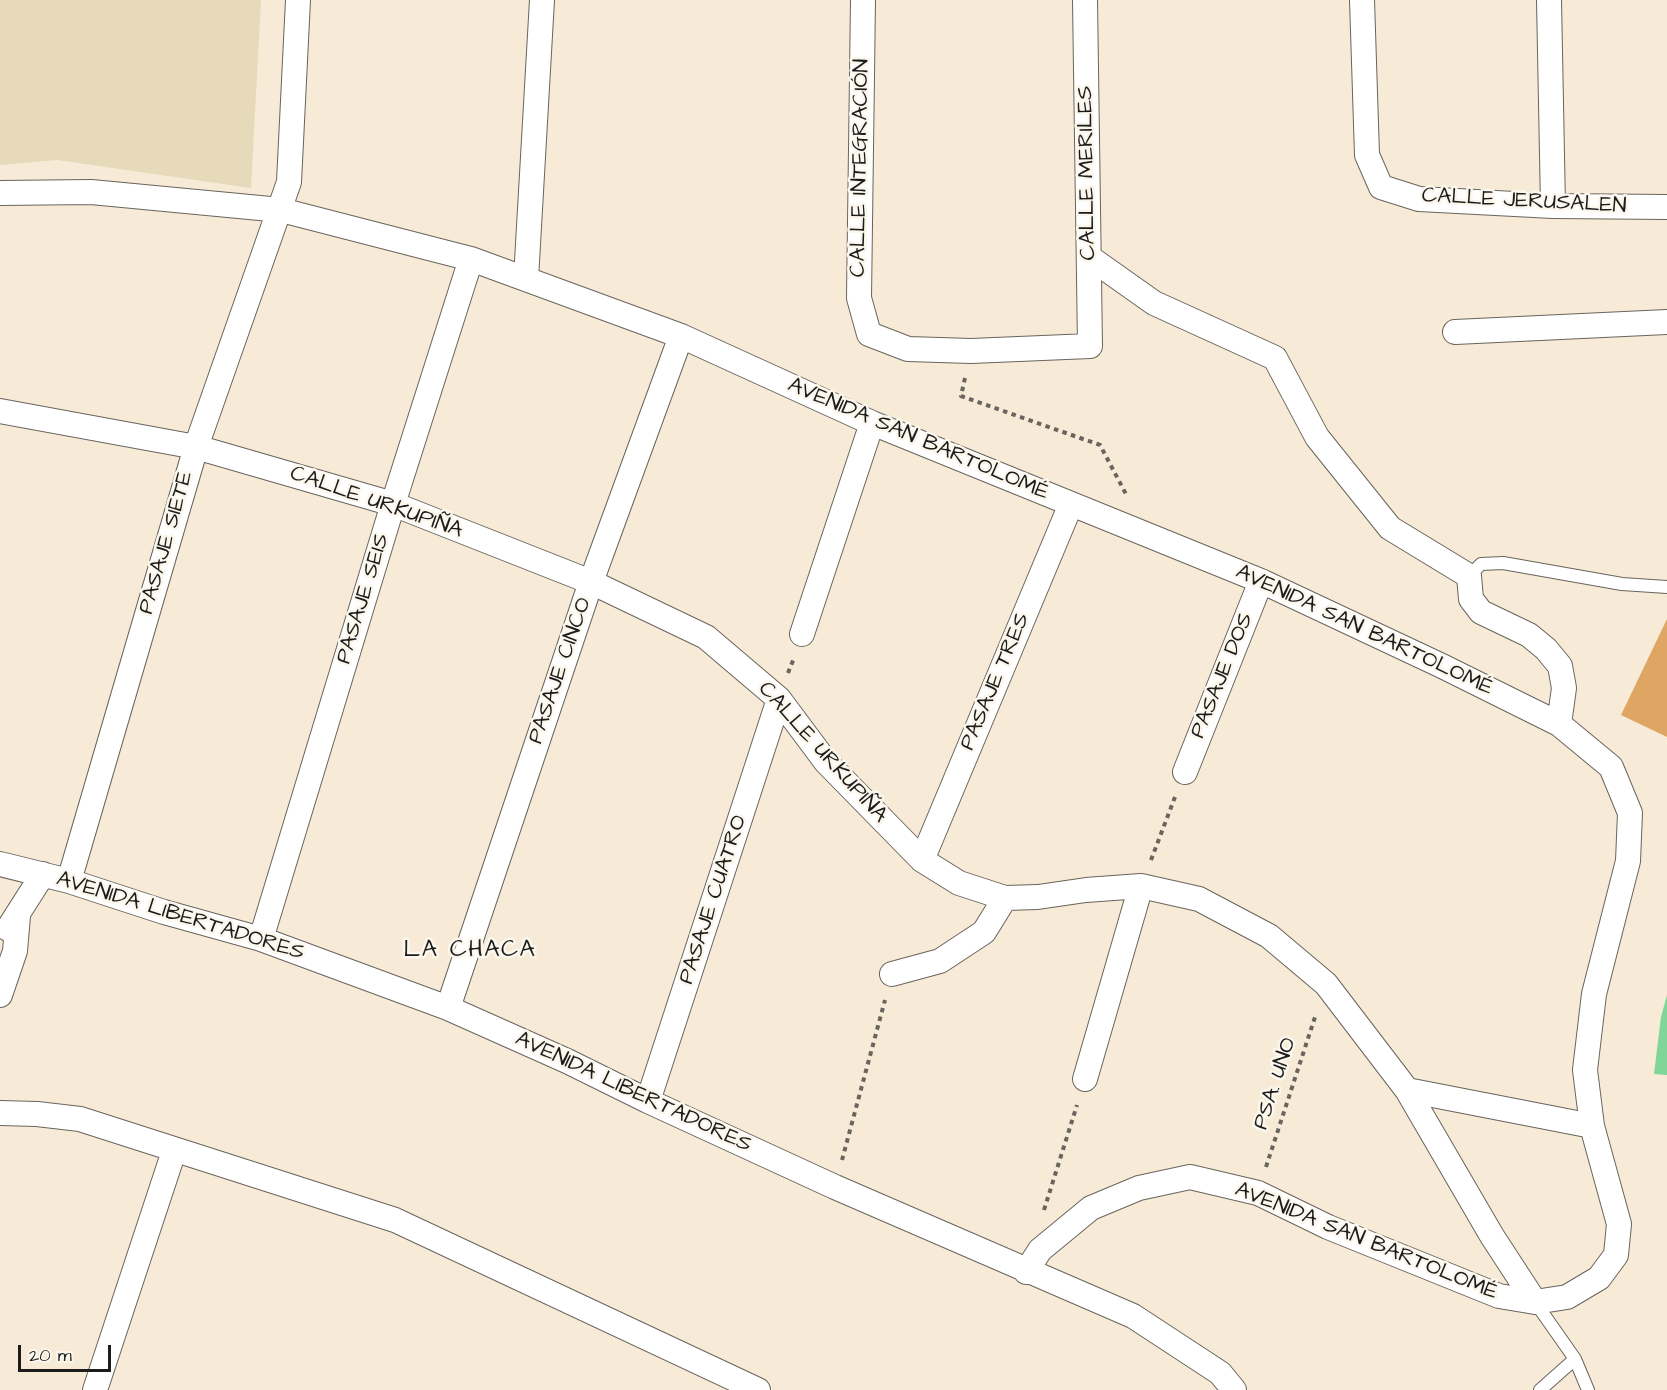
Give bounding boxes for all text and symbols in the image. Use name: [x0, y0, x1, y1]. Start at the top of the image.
street label: CALLE INTEGRACIÓN: [846, 59, 876, 277]
street label: CALLE MERILES: [1073, 85, 1103, 261]
street label: CALLE JERUSALEN: [1421, 183, 1627, 221]
street label: AVENIDA SAN BARTOLOMÉ: [783, 373, 1053, 507]
street label: CALLE URKUPIÑA: [286, 461, 466, 545]
street label: PASAJE SIETE: [134, 469, 200, 617]
street label: PASAJE SEIS: [332, 531, 396, 667]
street label: AVENIDA SAN BARTOLOMÉ: [1231, 560, 1497, 702]
street label: PASAJE CINCO: [524, 594, 598, 748]
street label: PASAJE TRES: [955, 609, 1037, 755]
street label: PASAJE DOS: [1186, 609, 1260, 743]
street label: CALLE URKUPIÑA: [752, 677, 892, 829]
street label: PASAJE CUATRO: [674, 812, 754, 988]
street label: AVENIDA LIBERTADORES: [53, 867, 307, 967]
district label: LA CHACA: [404, 937, 536, 965]
street label: AVENIDA LIBERTADORES: [511, 1027, 755, 1159]
street label: PSA. UNO: [1249, 1035, 1303, 1133]
street label: AVENIDA SAN BARTOLOMÉ: [1231, 1177, 1501, 1307]
scale bar: [21, 1333, 114, 1371]
text: 20 m: [29, 1343, 72, 1368]

